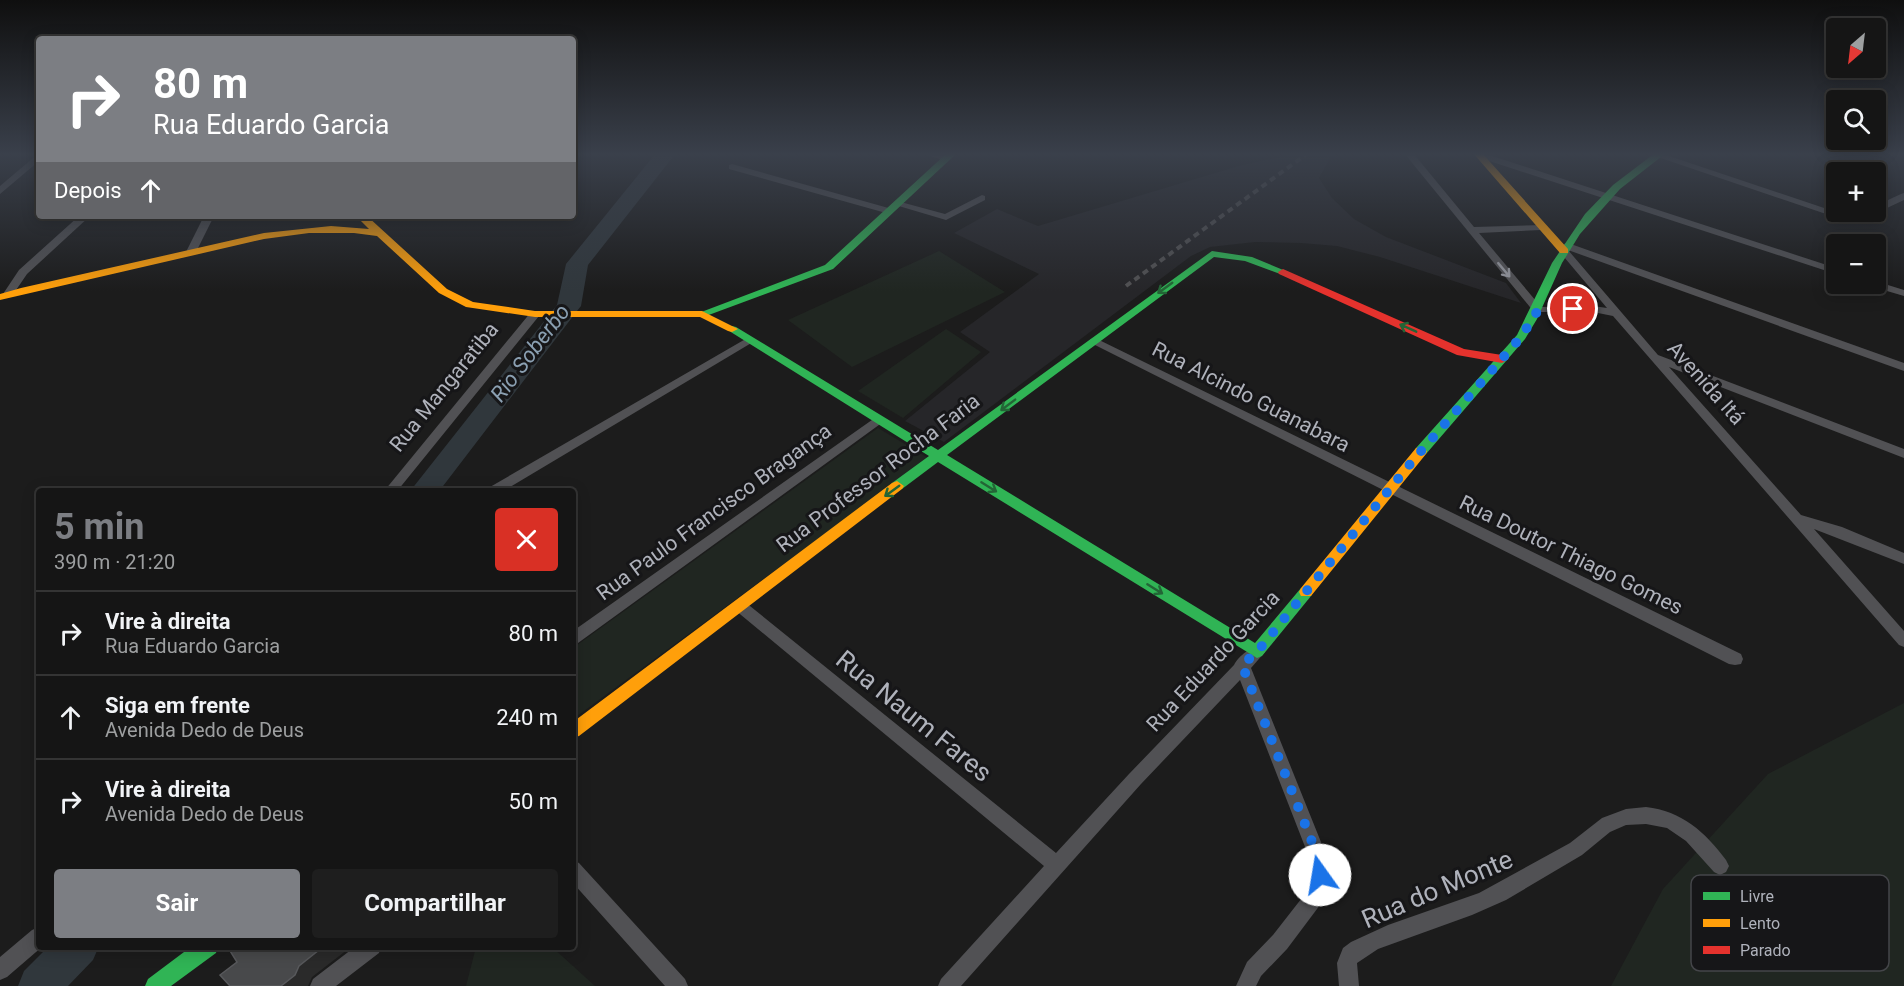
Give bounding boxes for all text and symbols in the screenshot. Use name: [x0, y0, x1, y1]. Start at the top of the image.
north arrow: [1826, 18, 1886, 78]
map controls: [1826, 18, 1886, 294]
text: 80 m: [153, 59, 248, 108]
icon: right: [54, 60, 132, 138]
button: search: [1826, 90, 1886, 150]
text: Rua Eduardo Garcia: [153, 109, 389, 141]
button: +: [1826, 162, 1886, 222]
icon: ahead: [134, 174, 167, 207]
text: Depois: [54, 178, 122, 203]
button: −: [1826, 234, 1886, 294]
one-way arrow: [1498, 262, 1511, 278]
one-way arrow: [1157, 282, 1173, 294]
pin: [1547, 283, 1598, 334]
icon: arrive: [1556, 292, 1589, 325]
water label: Rio Soberbo: [485, 299, 575, 407]
street label: Rua Mangaratiba: [385, 318, 503, 456]
one-way arrow: [1399, 322, 1417, 333]
street label: Avenida Itá: [1662, 336, 1750, 430]
street label: Rua Alcindo Guanabara: [1148, 337, 1354, 457]
street label: Rua Professor Rocha Faria: [772, 389, 984, 557]
one-way arrow: [1001, 399, 1017, 411]
street label: Rua Paulo Francisco Bragança: [592, 419, 836, 605]
one-way arrow: [980, 482, 997, 494]
one-way arrow: [885, 485, 901, 497]
street label: Rua Doutor Thiago Gomes: [1455, 490, 1687, 620]
text: 5 min: [54, 506, 145, 548]
button: close: [495, 508, 558, 571]
text: 390 m · 21:20: [54, 550, 175, 574]
one-way arrow: [1147, 583, 1164, 596]
street label: Rua Eduardo Garcia: [1142, 586, 1284, 736]
text: Vire à direita: [105, 609, 231, 634]
icon: right: [54, 617, 87, 650]
text: 80 m: [509, 621, 558, 646]
text: Rua Eduardo Garcia: [105, 634, 280, 658]
street label: Rua Naum Fares: [830, 644, 998, 788]
text: Siga em frente: [105, 693, 250, 718]
icon: ahead: [54, 701, 87, 734]
text: 240 m: [496, 705, 558, 730]
text: Avenida Dedo de Deus: [105, 718, 304, 742]
text: Vire à direita: [105, 777, 231, 802]
icon: right: [54, 785, 87, 818]
text: 50 m: [509, 789, 558, 814]
text: Avenida Dedo de Deus: [105, 802, 304, 826]
position arrow: [1288, 843, 1352, 907]
street label: Rua do Monte: [1357, 844, 1517, 934]
button: Sair: [54, 869, 300, 938]
button: Compartilhar: [312, 869, 558, 938]
legend: [1691, 875, 1889, 971]
text: Livre: [1740, 887, 1774, 906]
text: Lento: [1740, 914, 1780, 933]
text: Parado: [1740, 941, 1791, 960]

